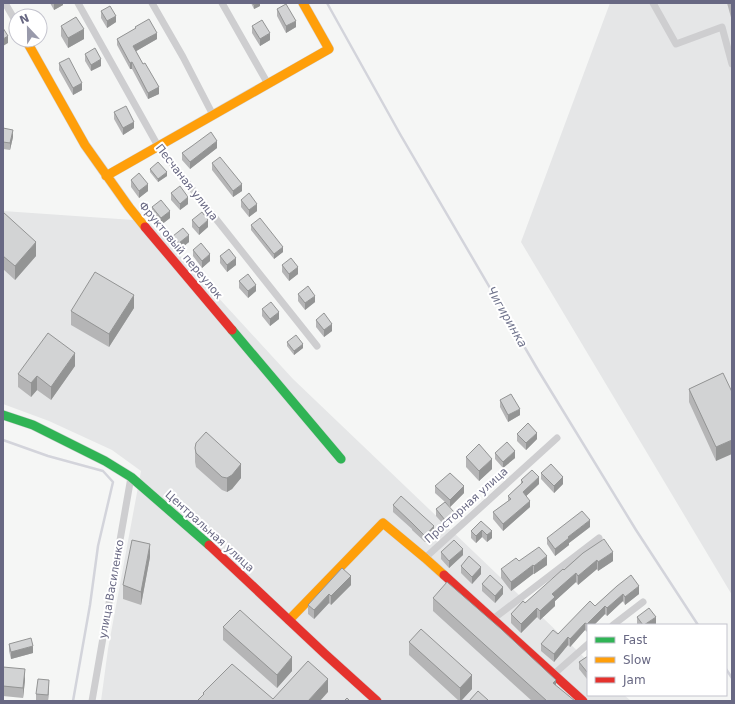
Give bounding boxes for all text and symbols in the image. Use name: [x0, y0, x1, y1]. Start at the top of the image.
north arrow: [8, 8, 48, 48]
text: N: [18, 11, 31, 27]
street label: Песчаная улица: [153, 142, 220, 223]
street label: Фруктовый переулок: [136, 199, 225, 302]
water label: Чигиринка: [484, 284, 530, 350]
street label: Просторная улица: [422, 465, 510, 546]
street label: Центральная улица: [163, 488, 257, 575]
street label: улица Василенко: [96, 538, 127, 640]
legend: [587, 624, 727, 696]
text: Fast: [623, 633, 647, 647]
text: Slow: [623, 653, 651, 667]
text: Jam: [622, 673, 646, 687]

